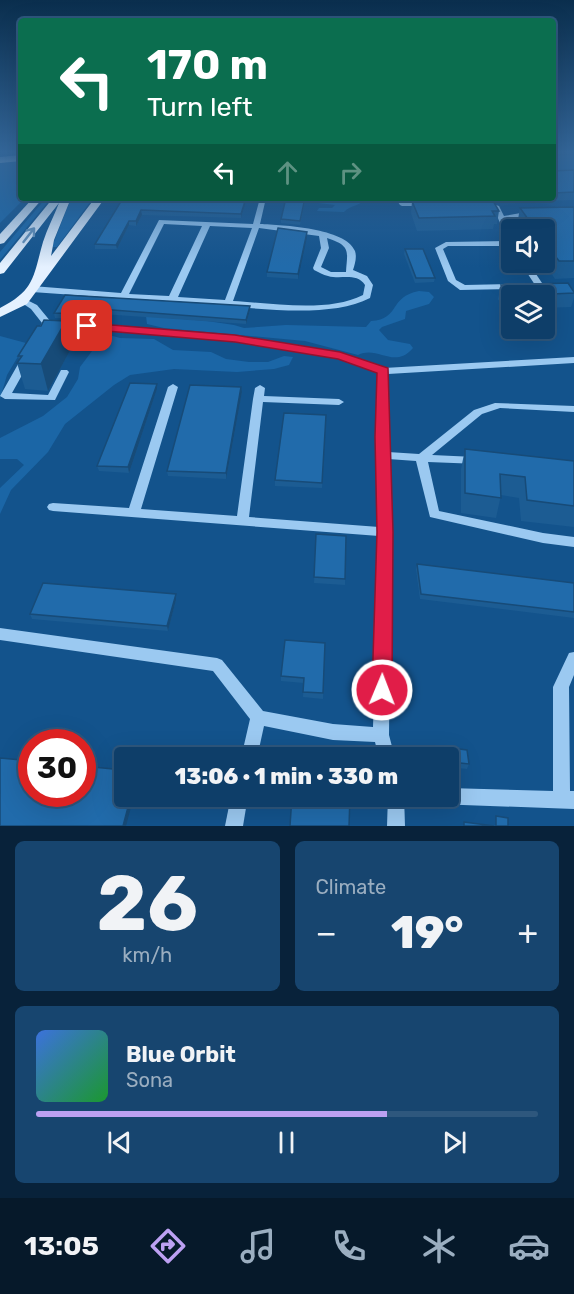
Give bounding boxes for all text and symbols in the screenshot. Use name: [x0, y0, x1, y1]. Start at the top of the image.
text: 170 m: [147, 40, 268, 90]
icon: left: [48, 42, 126, 120]
text: Turn left: [147, 91, 252, 123]
icon: left: [208, 156, 241, 189]
icon: ahead: [271, 156, 304, 189]
icon: right: [334, 156, 367, 189]
map controls: [501, 219, 555, 339]
button: sound: [501, 219, 555, 273]
one-way arrow: [22, 227, 35, 243]
button: layers: [501, 285, 555, 339]
pin: [61, 300, 112, 351]
icon: arrive: [70, 309, 103, 342]
position arrow: [350, 658, 414, 722]
speed limit sign: 30: [18, 729, 96, 807]
text: 13:06 · 1 min · 330 m: [175, 763, 398, 790]
text: 26: [97, 857, 198, 950]
text: Climate: [316, 875, 386, 899]
text: 19°: [391, 906, 463, 959]
text: −: [316, 913, 337, 952]
text: +: [517, 913, 538, 952]
text: km/h: [122, 943, 172, 967]
text: Blue Orbit: [126, 1041, 236, 1068]
text: Sona: [126, 1068, 173, 1092]
icon: previous: [103, 1126, 136, 1159]
icon: pause: [270, 1126, 303, 1159]
icon: next: [438, 1126, 471, 1159]
icon: directions: [147, 1225, 189, 1267]
icon: music: [237, 1225, 279, 1267]
icon: phone: [328, 1225, 370, 1267]
icon: climate: [418, 1225, 460, 1267]
icon: car: [508, 1225, 550, 1267]
text: 13:05: [24, 1230, 99, 1262]

